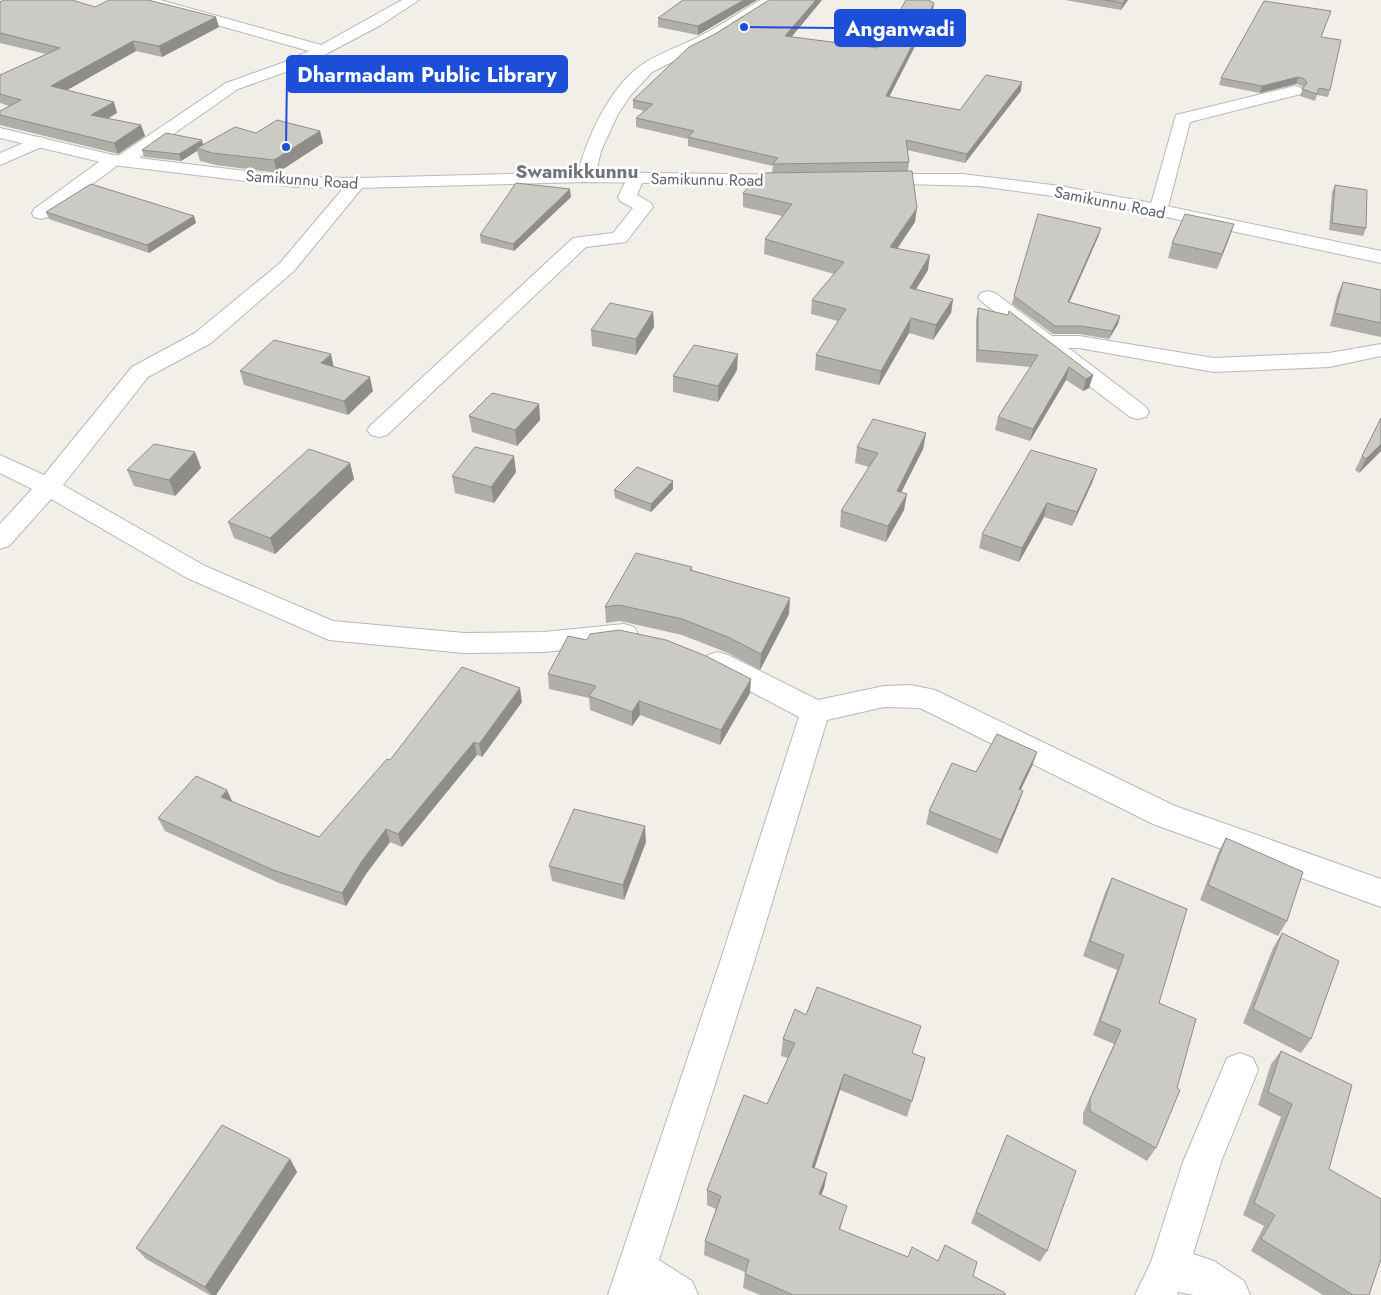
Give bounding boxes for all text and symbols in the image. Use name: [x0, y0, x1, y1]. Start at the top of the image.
callout: Anganwadi: [835, 10, 965, 46]
text: Anganwadi: [844, 14, 955, 44]
callout: Dharmadam Public Library: [287, 56, 567, 92]
text: Dharmadam Public Library: [297, 60, 558, 90]
district label: Swamikkunnu: [516, 158, 638, 185]
street label: Samikunnu Road: [245, 164, 359, 195]
street label: Samikunnu Road: [650, 167, 764, 192]
street label: Samikunnu Road: [1052, 180, 1168, 225]

